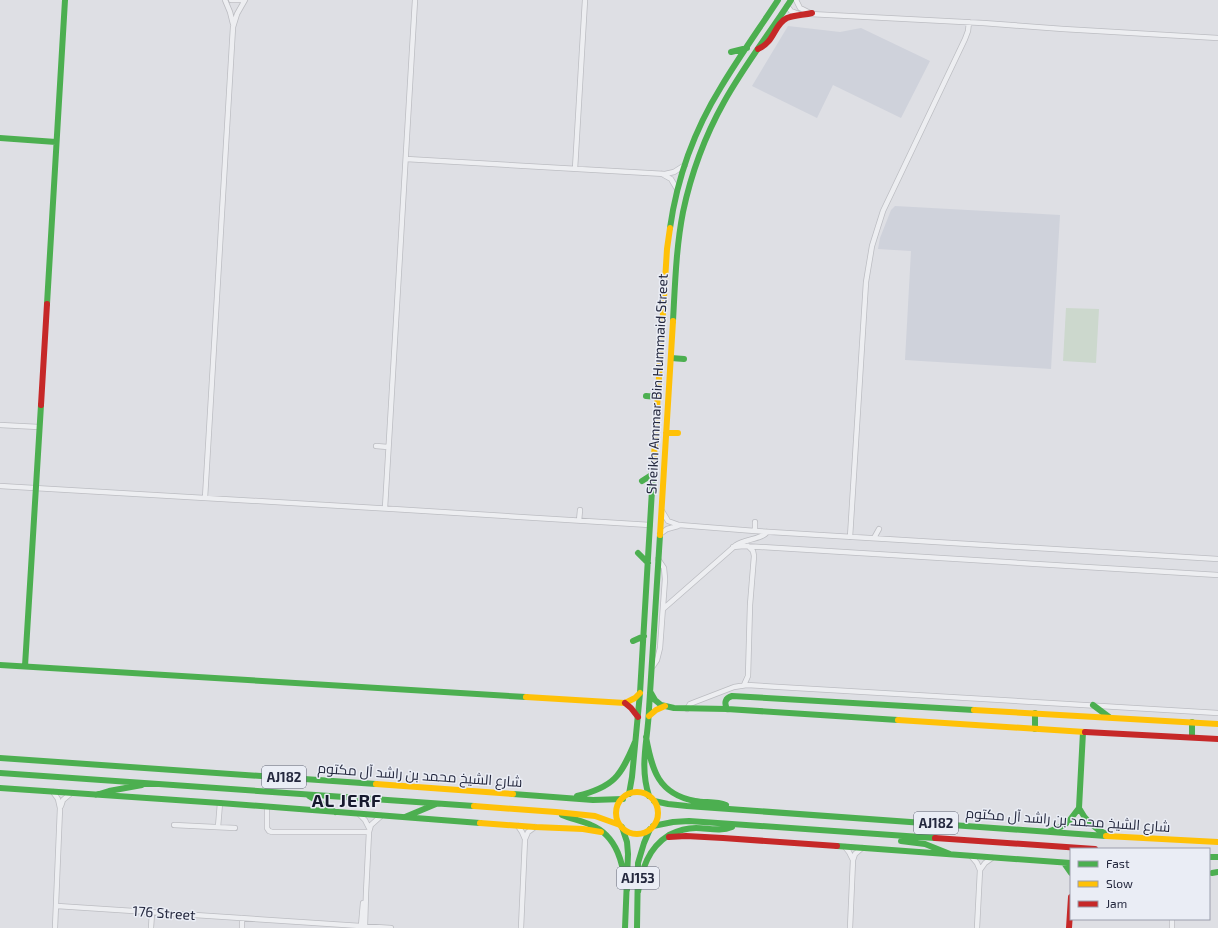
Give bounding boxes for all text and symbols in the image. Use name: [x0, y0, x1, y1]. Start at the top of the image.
street label: Sheikh Ammar Bin Hummaid Street: [642, 273, 671, 495]
street label: شارع الشيخ محمد بن راشد آل مكتوم: [317, 759, 523, 792]
road number: AJ182: [262, 766, 306, 788]
district label: AL JERF: [312, 789, 382, 811]
street label: شارع الشيخ محمد بن راشد آل مكتوم: [965, 804, 1171, 837]
road number: AJ182: [914, 812, 958, 834]
legend: [1070, 848, 1210, 920]
text: Fast: [1106, 856, 1130, 870]
road number: AJ153: [617, 867, 659, 889]
text: Slow: [1106, 876, 1133, 890]
text: Jam: [1106, 896, 1127, 910]
street label: 176 Street: [132, 902, 196, 923]

